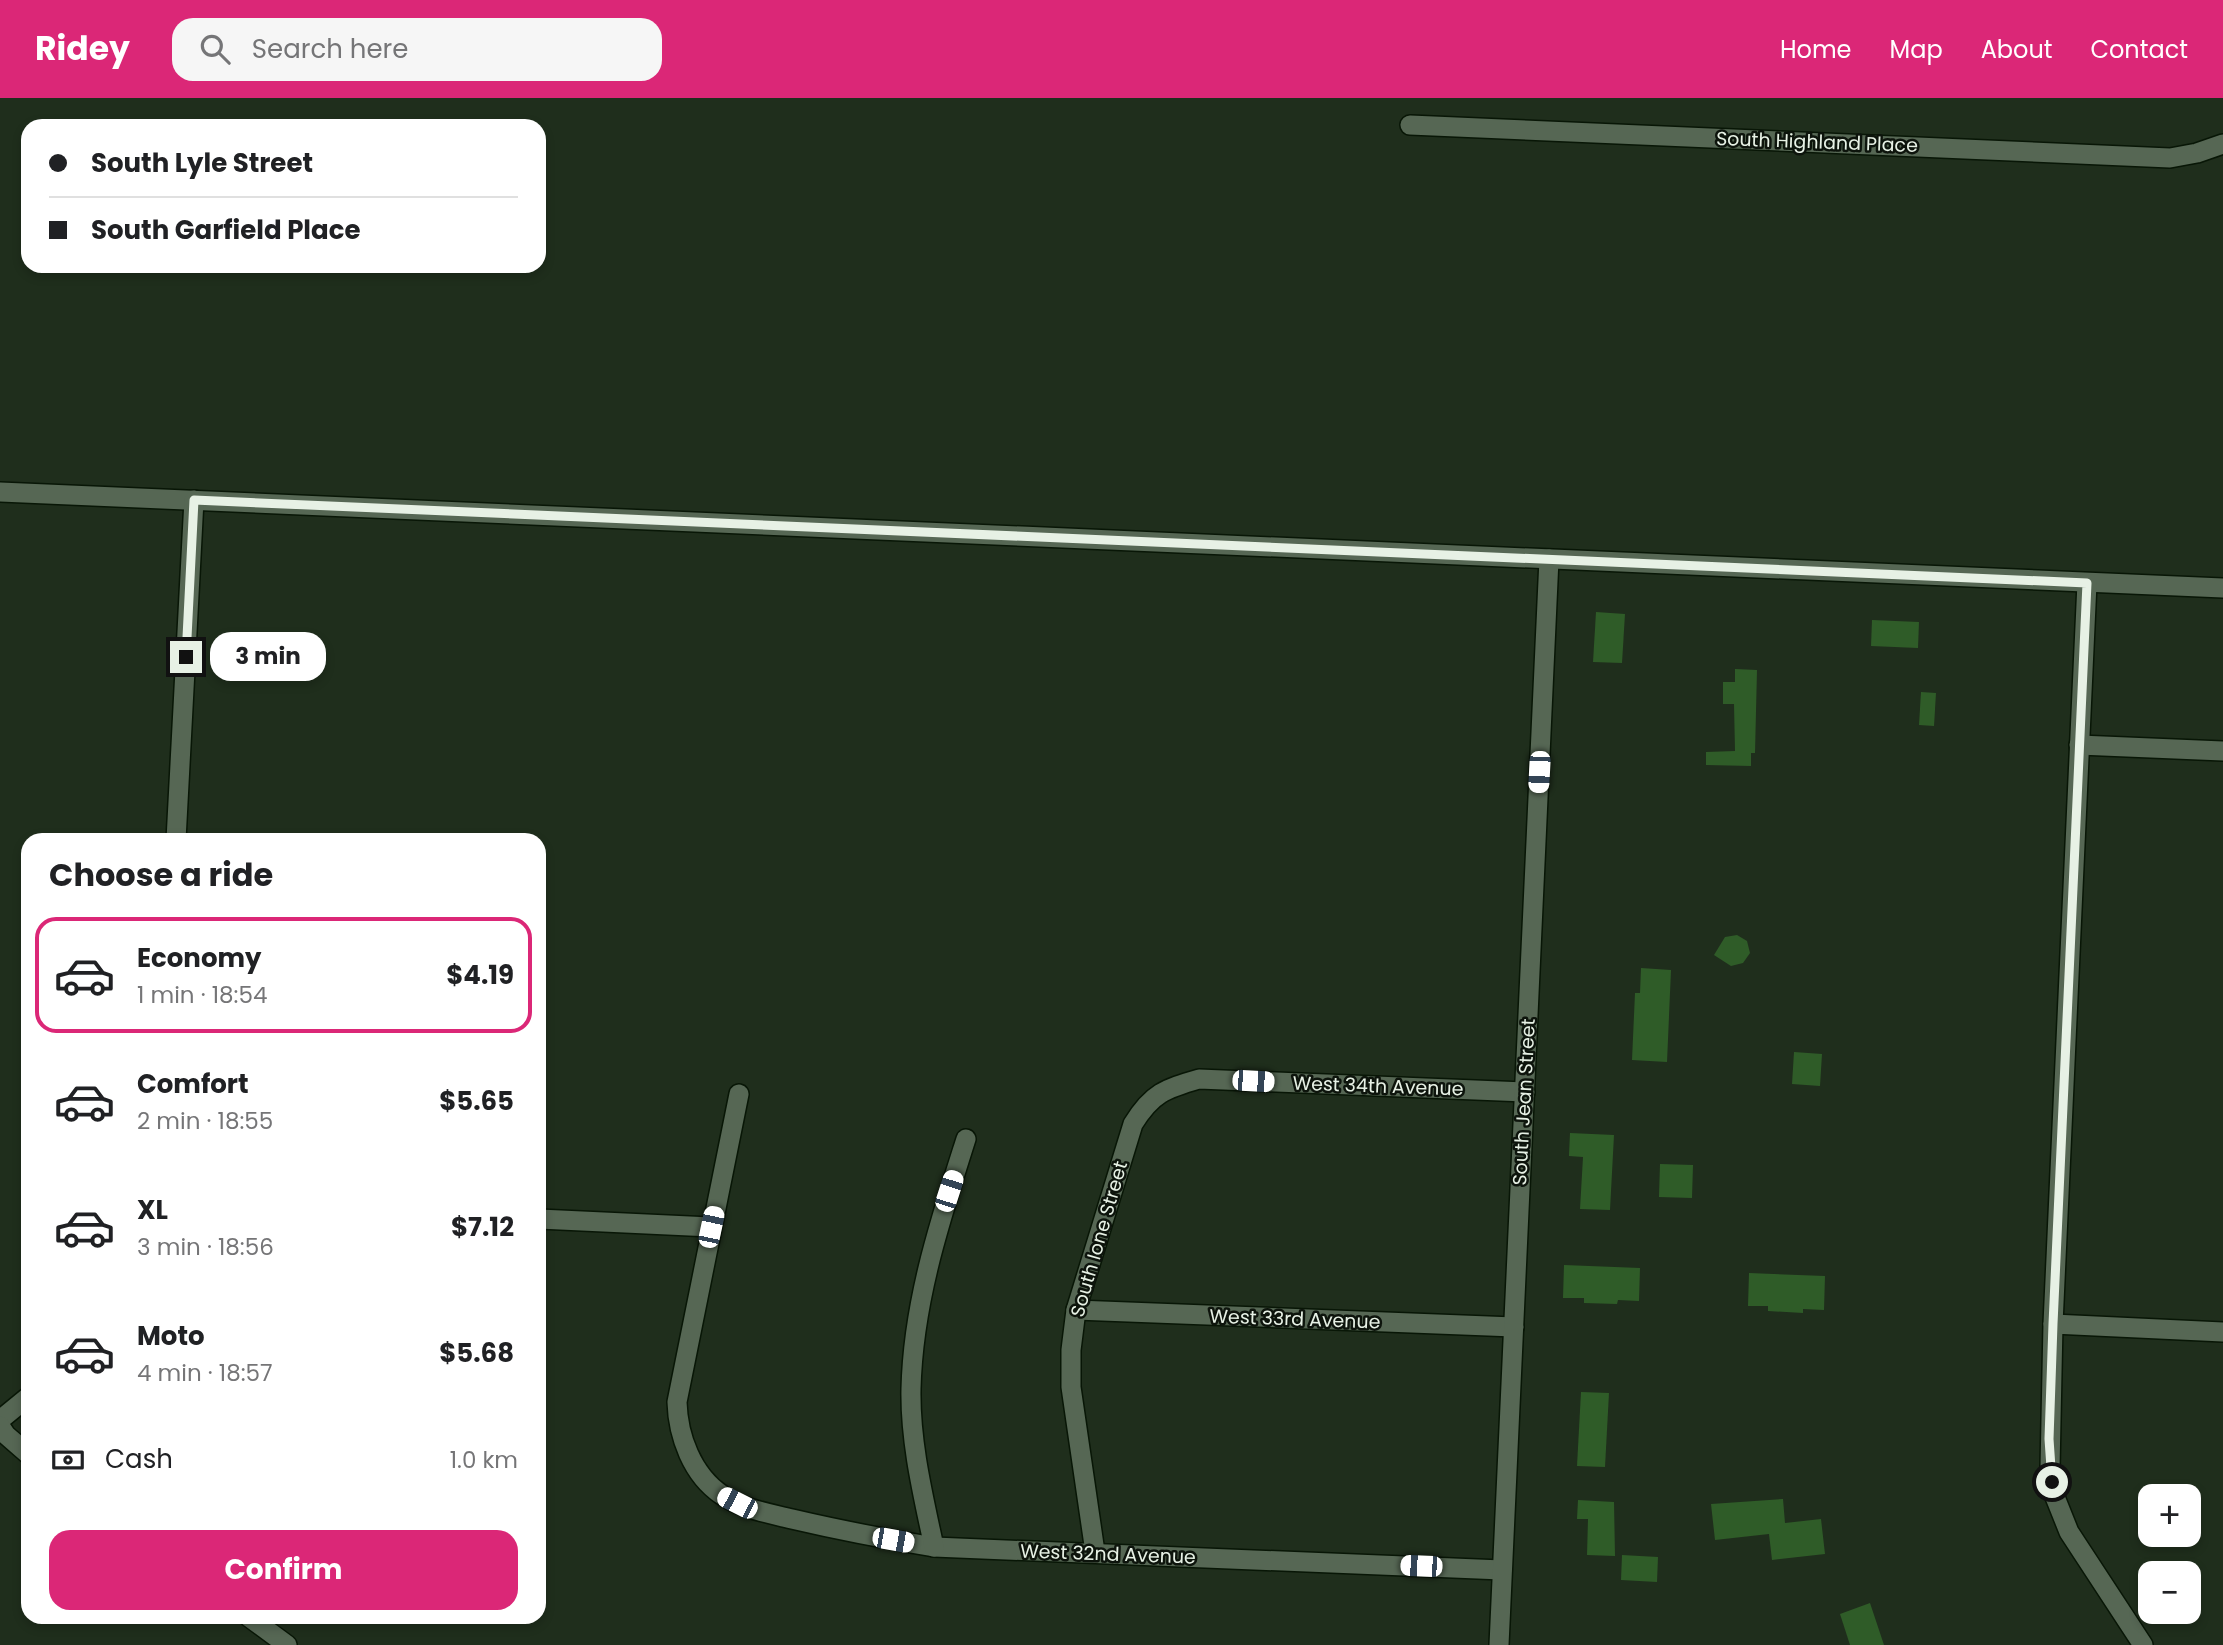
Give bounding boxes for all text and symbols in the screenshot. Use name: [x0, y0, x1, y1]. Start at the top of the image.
search box: [172, 18, 662, 81]
text: Ridey: [35, 25, 130, 72]
icon: search: [196, 30, 234, 68]
text: Search here: [252, 31, 408, 67]
text: Home: [1780, 33, 1852, 66]
text: Map: [1890, 33, 1943, 66]
text: About: [1981, 33, 2052, 66]
text: Contact: [2090, 33, 2188, 66]
street label: South Highland Place: [1716, 125, 1918, 159]
text: South Lyle Street: [91, 145, 313, 181]
text: South Garfield Place: [91, 212, 360, 248]
callout: 3 min: [210, 632, 326, 682]
text: 3 min: [235, 640, 301, 672]
route end: [170, 641, 202, 673]
car: [1528, 750, 1551, 794]
text: Choose a ride: [49, 852, 273, 897]
text: Economy: [137, 940, 261, 976]
icon: car: [53, 944, 116, 1007]
text: $4.19: [446, 957, 514, 993]
text: 1 min · 18:54: [137, 979, 267, 1011]
street label: South Jean Street: [1506, 1018, 1542, 1186]
text: Comfort: [137, 1066, 249, 1102]
car: [1232, 1069, 1275, 1093]
icon: car: [53, 1070, 116, 1133]
street label: West 34th Avenue: [1292, 1070, 1464, 1102]
text: $5.65: [439, 1083, 514, 1119]
text: 2 min · 18:55: [137, 1105, 273, 1137]
street label: South Ione Street: [1064, 1158, 1134, 1320]
car: [933, 1168, 966, 1214]
text: XL: [137, 1192, 168, 1228]
icon: car: [53, 1196, 116, 1259]
car: [697, 1204, 726, 1250]
text: $7.12: [451, 1209, 514, 1245]
text: 3 min · 18:56: [137, 1231, 274, 1263]
street label: West 33rd Avenue: [1209, 1303, 1381, 1335]
text: Moto: [137, 1318, 205, 1354]
icon: car: [53, 1322, 116, 1385]
text: $5.68: [439, 1335, 514, 1371]
text: 4 min · 18:57: [137, 1357, 273, 1389]
icon: cash: [49, 1441, 87, 1479]
text: Cash: [105, 1441, 173, 1477]
text: 1.0 km: [450, 1444, 518, 1476]
route start: [2036, 1466, 2068, 1498]
car: [714, 1484, 761, 1522]
map controls: [2138, 1484, 2201, 1624]
button: +: [2138, 1484, 2201, 1547]
car: [871, 1526, 916, 1554]
button: Confirm: [49, 1530, 518, 1610]
street label: West 32nd Avenue: [1020, 1537, 1196, 1571]
car: [1400, 1555, 1443, 1577]
button: −: [2138, 1561, 2201, 1624]

